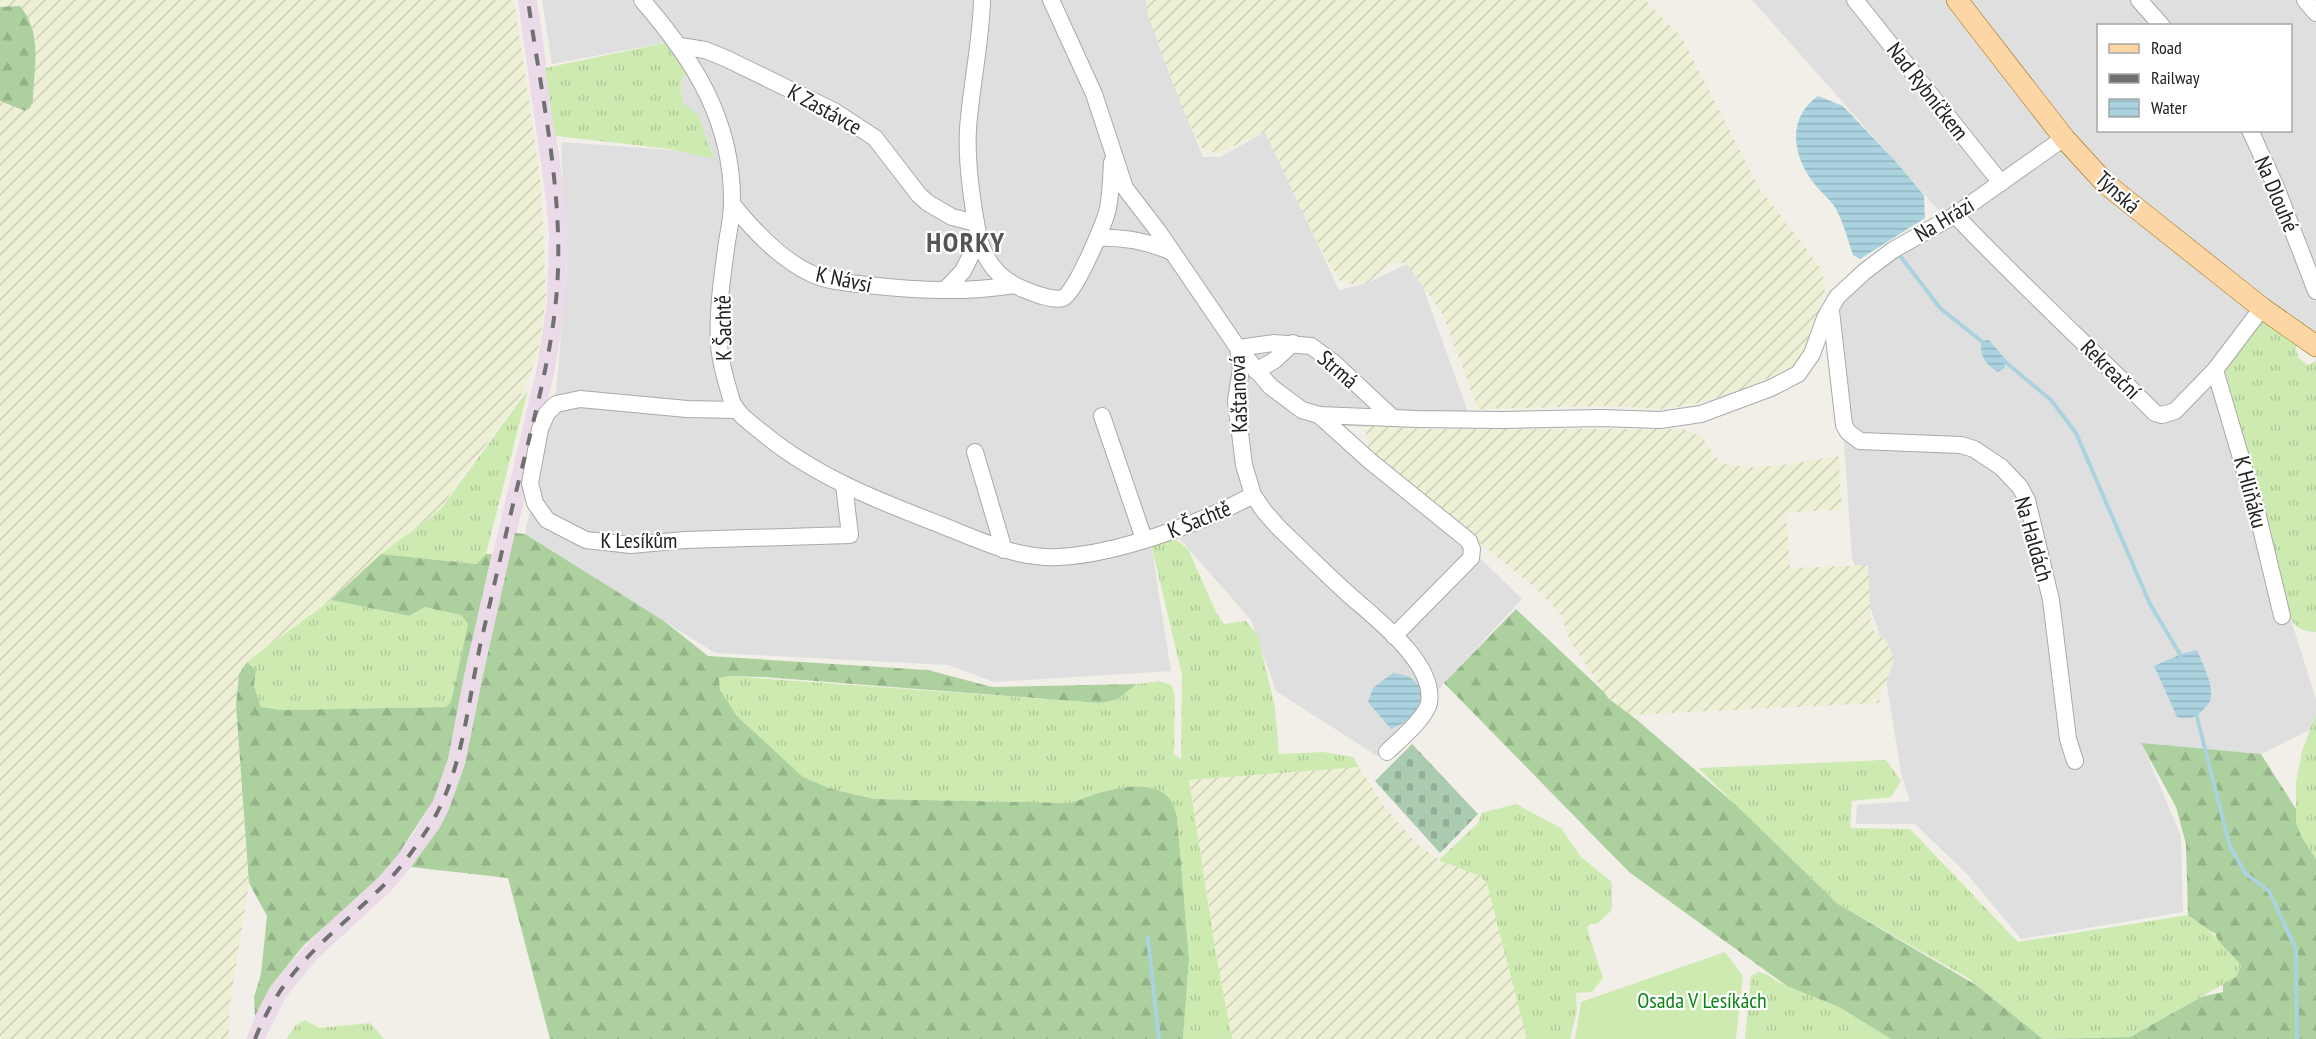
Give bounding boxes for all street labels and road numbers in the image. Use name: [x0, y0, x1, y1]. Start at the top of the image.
street label: Nad Rybníčkem: [1881, 36, 1975, 146]
street label: K Zastávce: [783, 77, 867, 141]
street label: Na Dlouhé: [2249, 152, 2305, 236]
street label: Týnská: [2090, 165, 2146, 219]
street label: Na Hrázi: [1909, 190, 1979, 248]
street label: K Návsi: [814, 259, 874, 299]
street label: K Šachtě: [708, 295, 738, 361]
street label: Rekreační: [2075, 333, 2147, 405]
street label: Strmá: [1312, 344, 1364, 394]
street label: Kaštanová: [1223, 355, 1253, 433]
street label: K Hliňáku: [2228, 453, 2274, 531]
street label: Na Haldách: [2009, 493, 2059, 585]
street label: K Šachtě: [1163, 494, 1235, 544]
street label: K Lesíkům: [601, 526, 677, 554]

